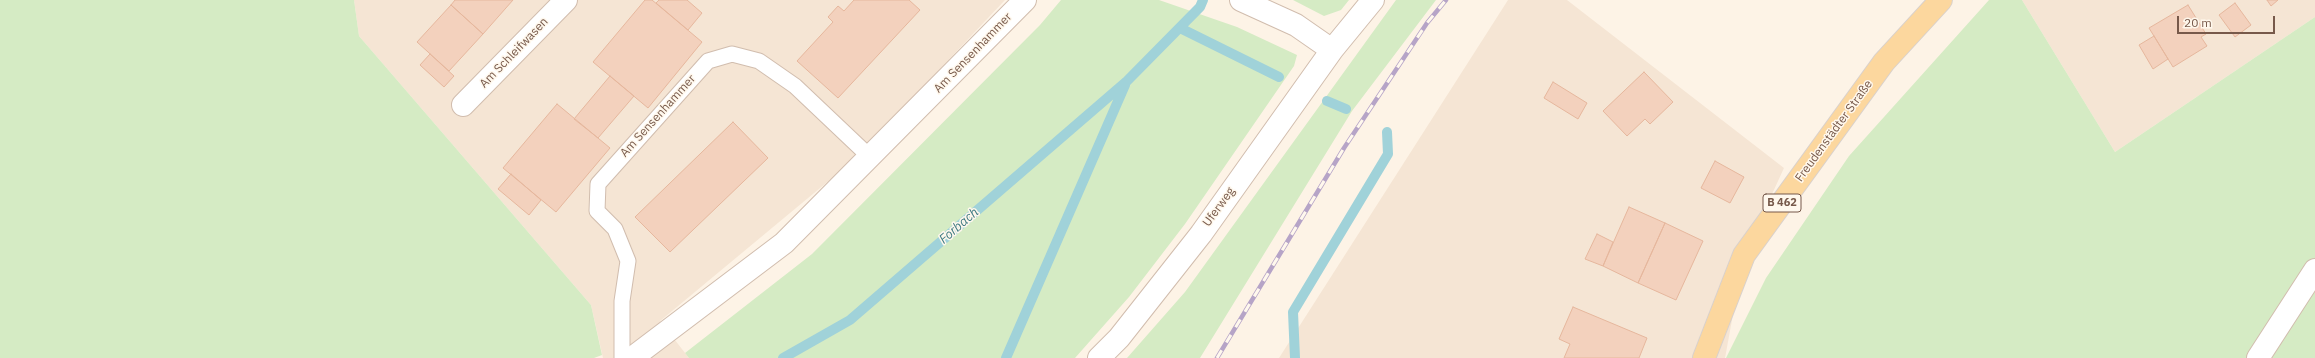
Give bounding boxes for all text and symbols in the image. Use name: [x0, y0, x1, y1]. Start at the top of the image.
scale bar: [2179, 8, 2277, 34]
street label: Am Sensenhammer: [931, 10, 1015, 96]
street label: Am Schleifwasen: [477, 15, 551, 91]
text: 20 m: [2184, 15, 2212, 30]
street label: Am Sensenhammer: [617, 72, 699, 160]
street label: Freudenstädter Straße: [1792, 77, 1876, 185]
street label: Uferweg: [1200, 185, 1238, 229]
road number: B 462: [1763, 194, 1801, 212]
water label: Forbach: [936, 205, 982, 247]

